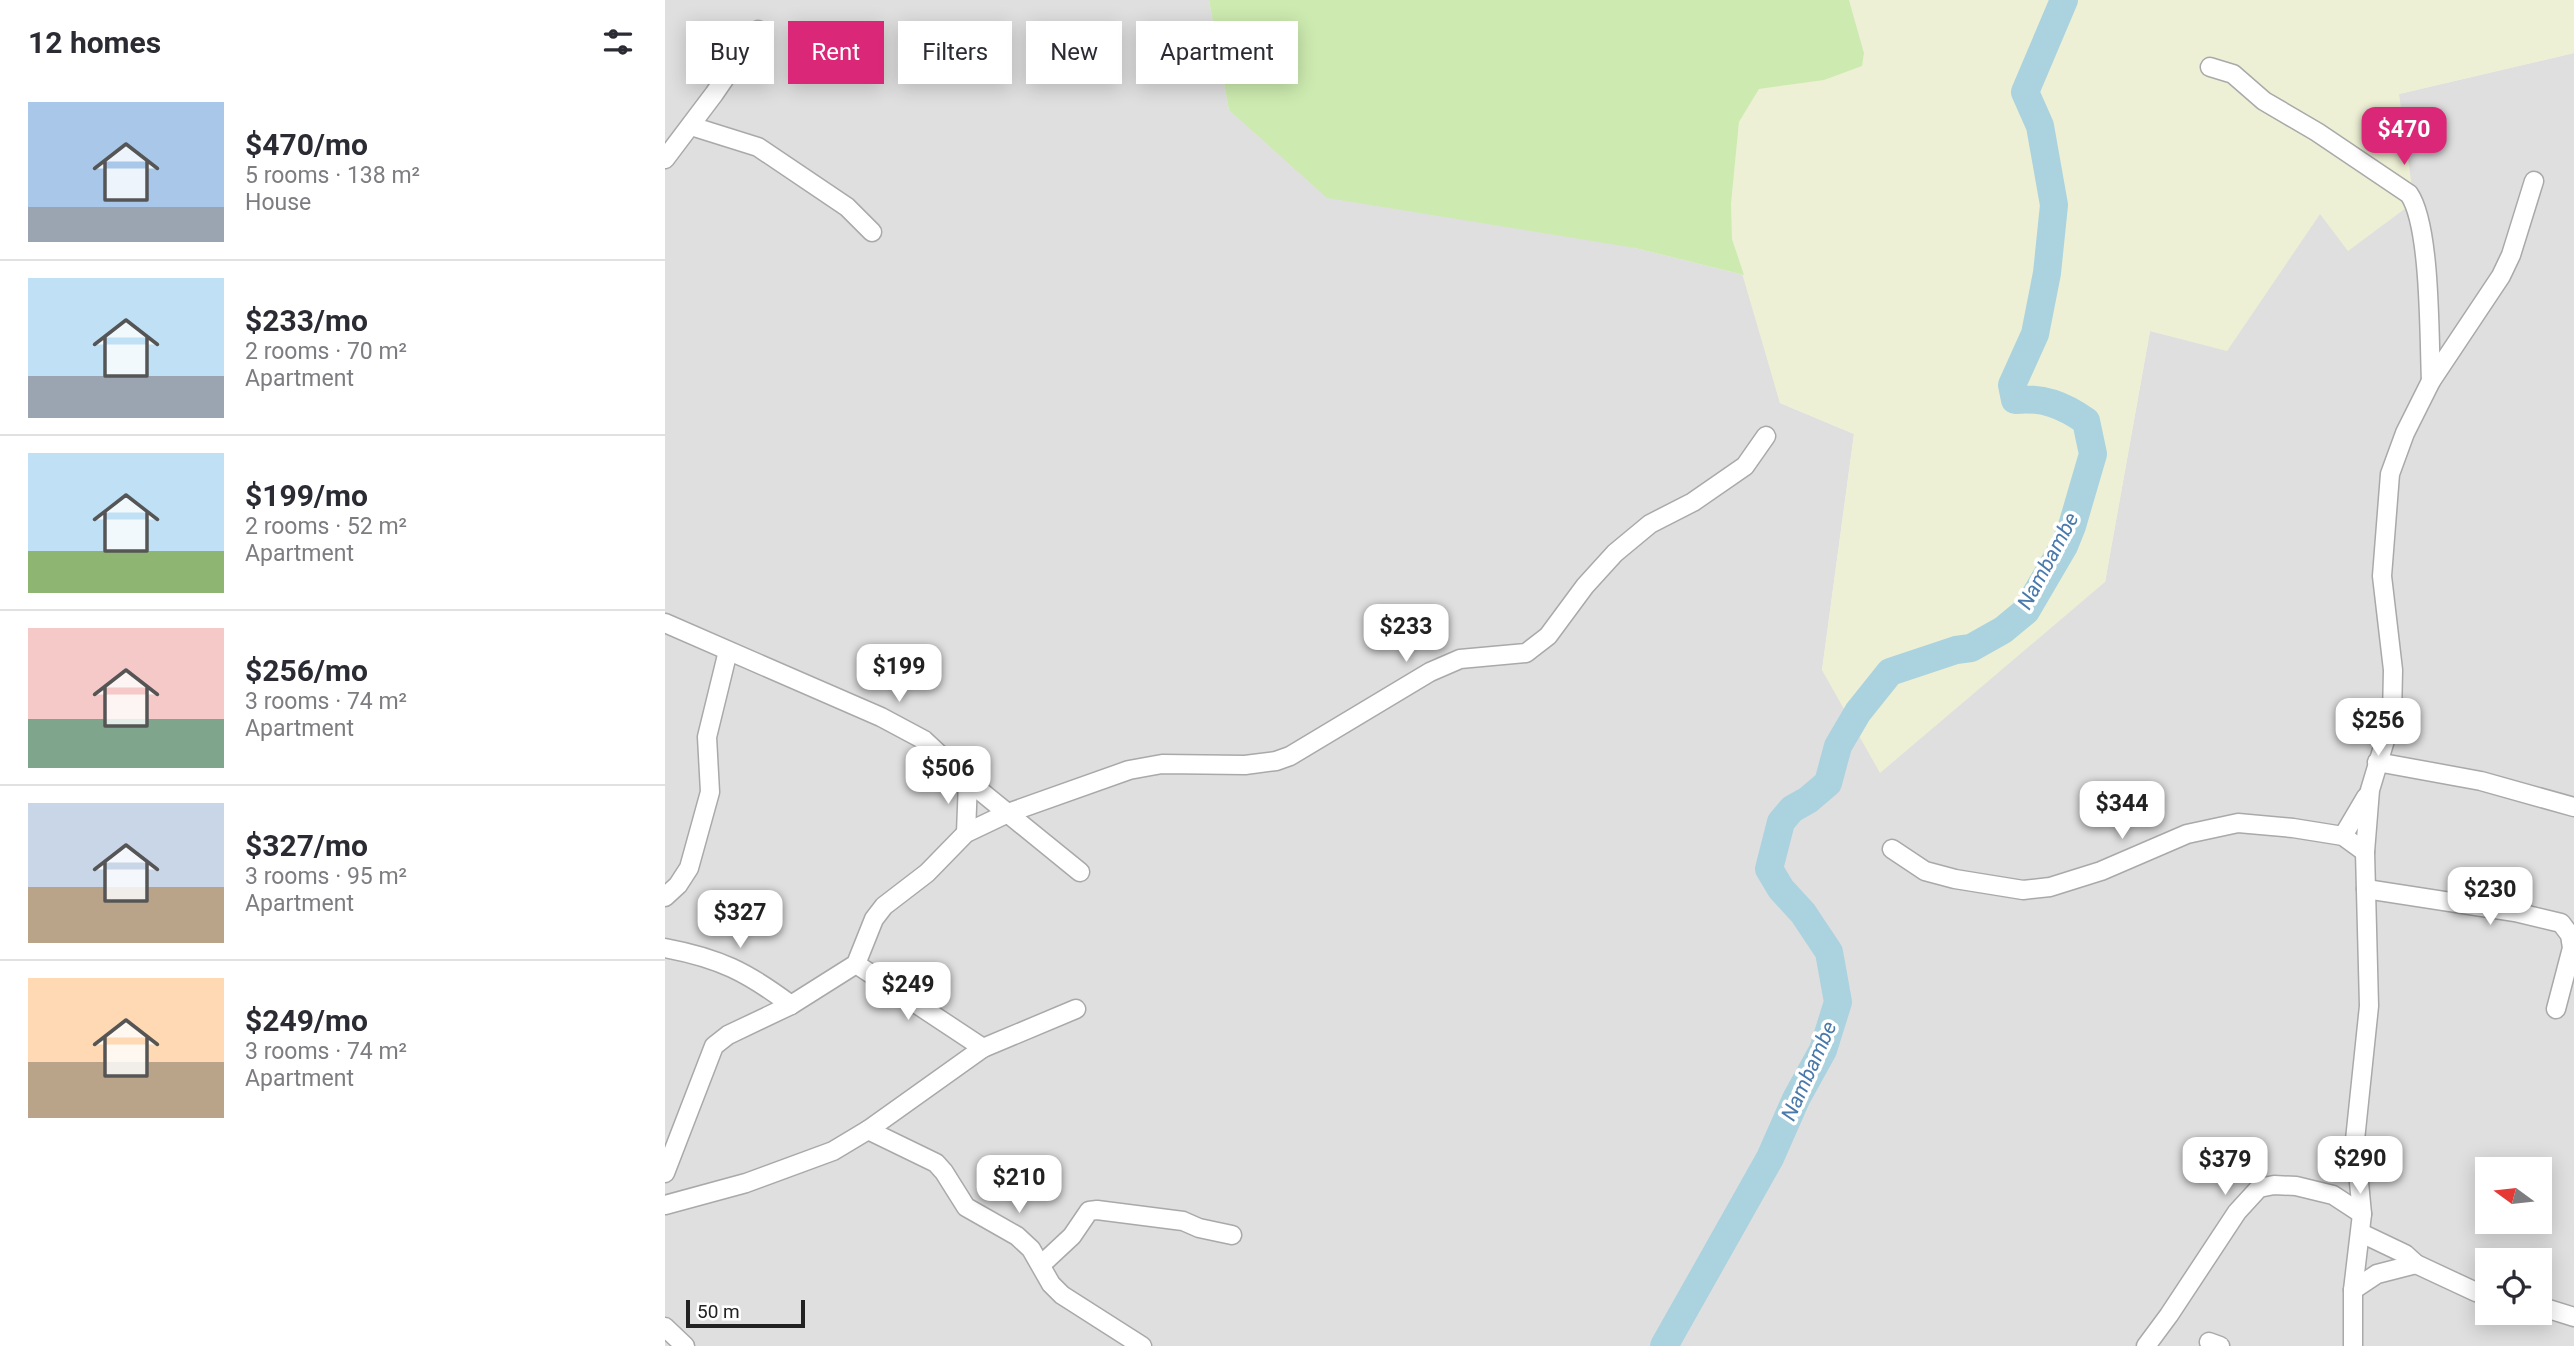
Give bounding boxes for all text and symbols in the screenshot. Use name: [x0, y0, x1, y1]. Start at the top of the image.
chip: Buy: [686, 21, 774, 84]
chip: Rent: [788, 21, 884, 84]
chip: Filters: [898, 21, 1012, 84]
chip: New: [1026, 21, 1122, 84]
chip: Apartment: [1136, 21, 1298, 84]
icon: filters: [599, 23, 637, 61]
text: 12 homes: [28, 25, 161, 60]
pin: $470: [2363, 108, 2445, 167]
text: $470: [2378, 116, 2430, 143]
text: $470/mo: [245, 127, 368, 162]
icon: home: [84, 130, 168, 214]
text: 5 rooms · 138 m²: [245, 162, 420, 189]
text: House: [245, 189, 311, 216]
text: $233/mo: [245, 303, 368, 338]
icon: home: [84, 306, 168, 390]
text: 2 rooms · 70 m²: [245, 338, 407, 365]
text: Apartment: [245, 365, 354, 392]
text: $199/mo: [245, 478, 368, 513]
icon: home: [84, 481, 168, 565]
water label: Nambambe: [2012, 508, 2084, 613]
text: 2 rooms · 52 m²: [245, 513, 407, 540]
text: Apartment: [245, 540, 354, 567]
pin: $233: [1365, 604, 1447, 664]
text: $233: [1380, 613, 1432, 640]
pin: $199: [858, 644, 940, 704]
text: $256/mo: [245, 653, 368, 688]
text: $199: [873, 653, 925, 680]
icon: home: [84, 656, 168, 740]
text: 3 rooms · 74 m²: [245, 688, 407, 715]
pin: $256: [2337, 698, 2419, 758]
text: $256: [2352, 707, 2404, 734]
text: Apartment: [245, 715, 354, 742]
pin: $506: [907, 746, 989, 806]
text: $506: [922, 755, 974, 782]
pin: $344: [2081, 782, 2163, 841]
text: $344: [2096, 790, 2148, 817]
text: $327/mo: [245, 828, 368, 863]
icon: home: [84, 831, 168, 915]
text: 3 rooms · 95 m²: [245, 863, 407, 890]
pin: $230: [2449, 867, 2531, 927]
text: $230: [2464, 876, 2516, 903]
text: Apartment: [245, 890, 354, 917]
pin: $327: [699, 890, 781, 950]
text: $327: [714, 899, 766, 926]
pin: $249: [867, 962, 949, 1022]
text: $249: [882, 971, 934, 998]
text: $249/mo: [245, 1003, 368, 1038]
icon: home: [84, 1006, 168, 1090]
water label: Nambambe: [1776, 1017, 1842, 1124]
text: 3 rooms · 74 m²: [245, 1038, 407, 1065]
text: Apartment: [245, 1065, 354, 1092]
pin: $290: [2319, 1136, 2401, 1196]
pin: $379: [2184, 1138, 2266, 1197]
text: $290: [2334, 1145, 2386, 1172]
text: $379: [2199, 1146, 2251, 1173]
pin: $210: [978, 1156, 1060, 1215]
north arrow: [2475, 1157, 2551, 1234]
map controls: [2475, 1157, 2552, 1325]
text: $210: [993, 1164, 1045, 1191]
button: locate: [2475, 1248, 2552, 1325]
scale bar: [686, 1297, 805, 1329]
text: 50 m: [697, 1300, 740, 1323]

